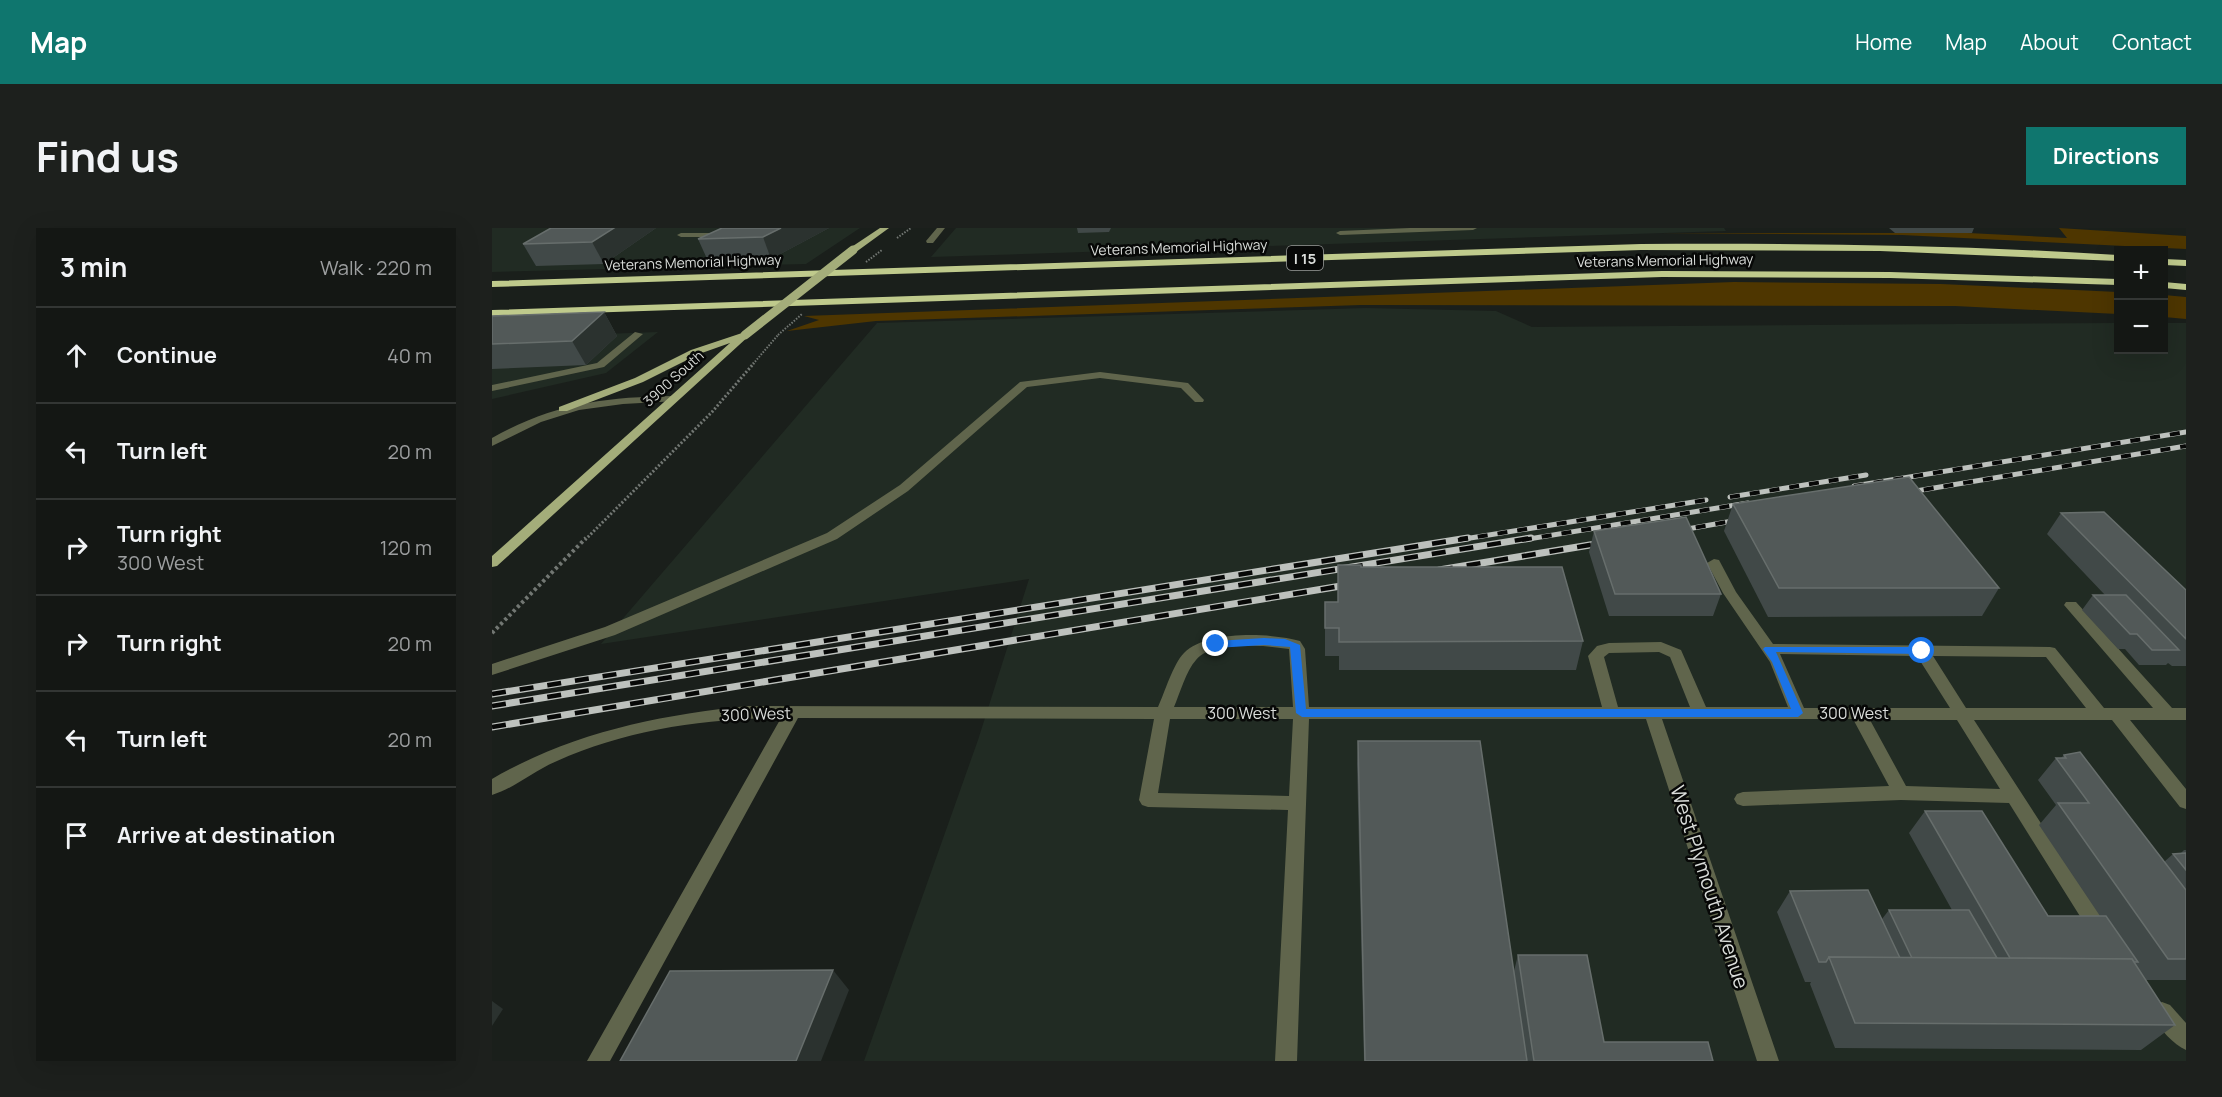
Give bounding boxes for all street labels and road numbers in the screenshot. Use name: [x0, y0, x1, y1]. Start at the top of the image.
street label: Veterans Memorial Highway: [1090, 234, 1268, 260]
road number: I 15: [1287, 246, 1323, 270]
street label: Veterans Memorial Highway: [604, 249, 782, 275]
street label: Veterans Memorial Highway: [1576, 249, 1754, 271]
street label: 3900 South: [639, 346, 707, 410]
street label: 300 West: [721, 702, 791, 726]
street label: 300 West: [1207, 702, 1277, 724]
street label: 300 West: [1819, 702, 1889, 724]
street label: West Plymouth Avenue: [1664, 782, 1756, 992]

